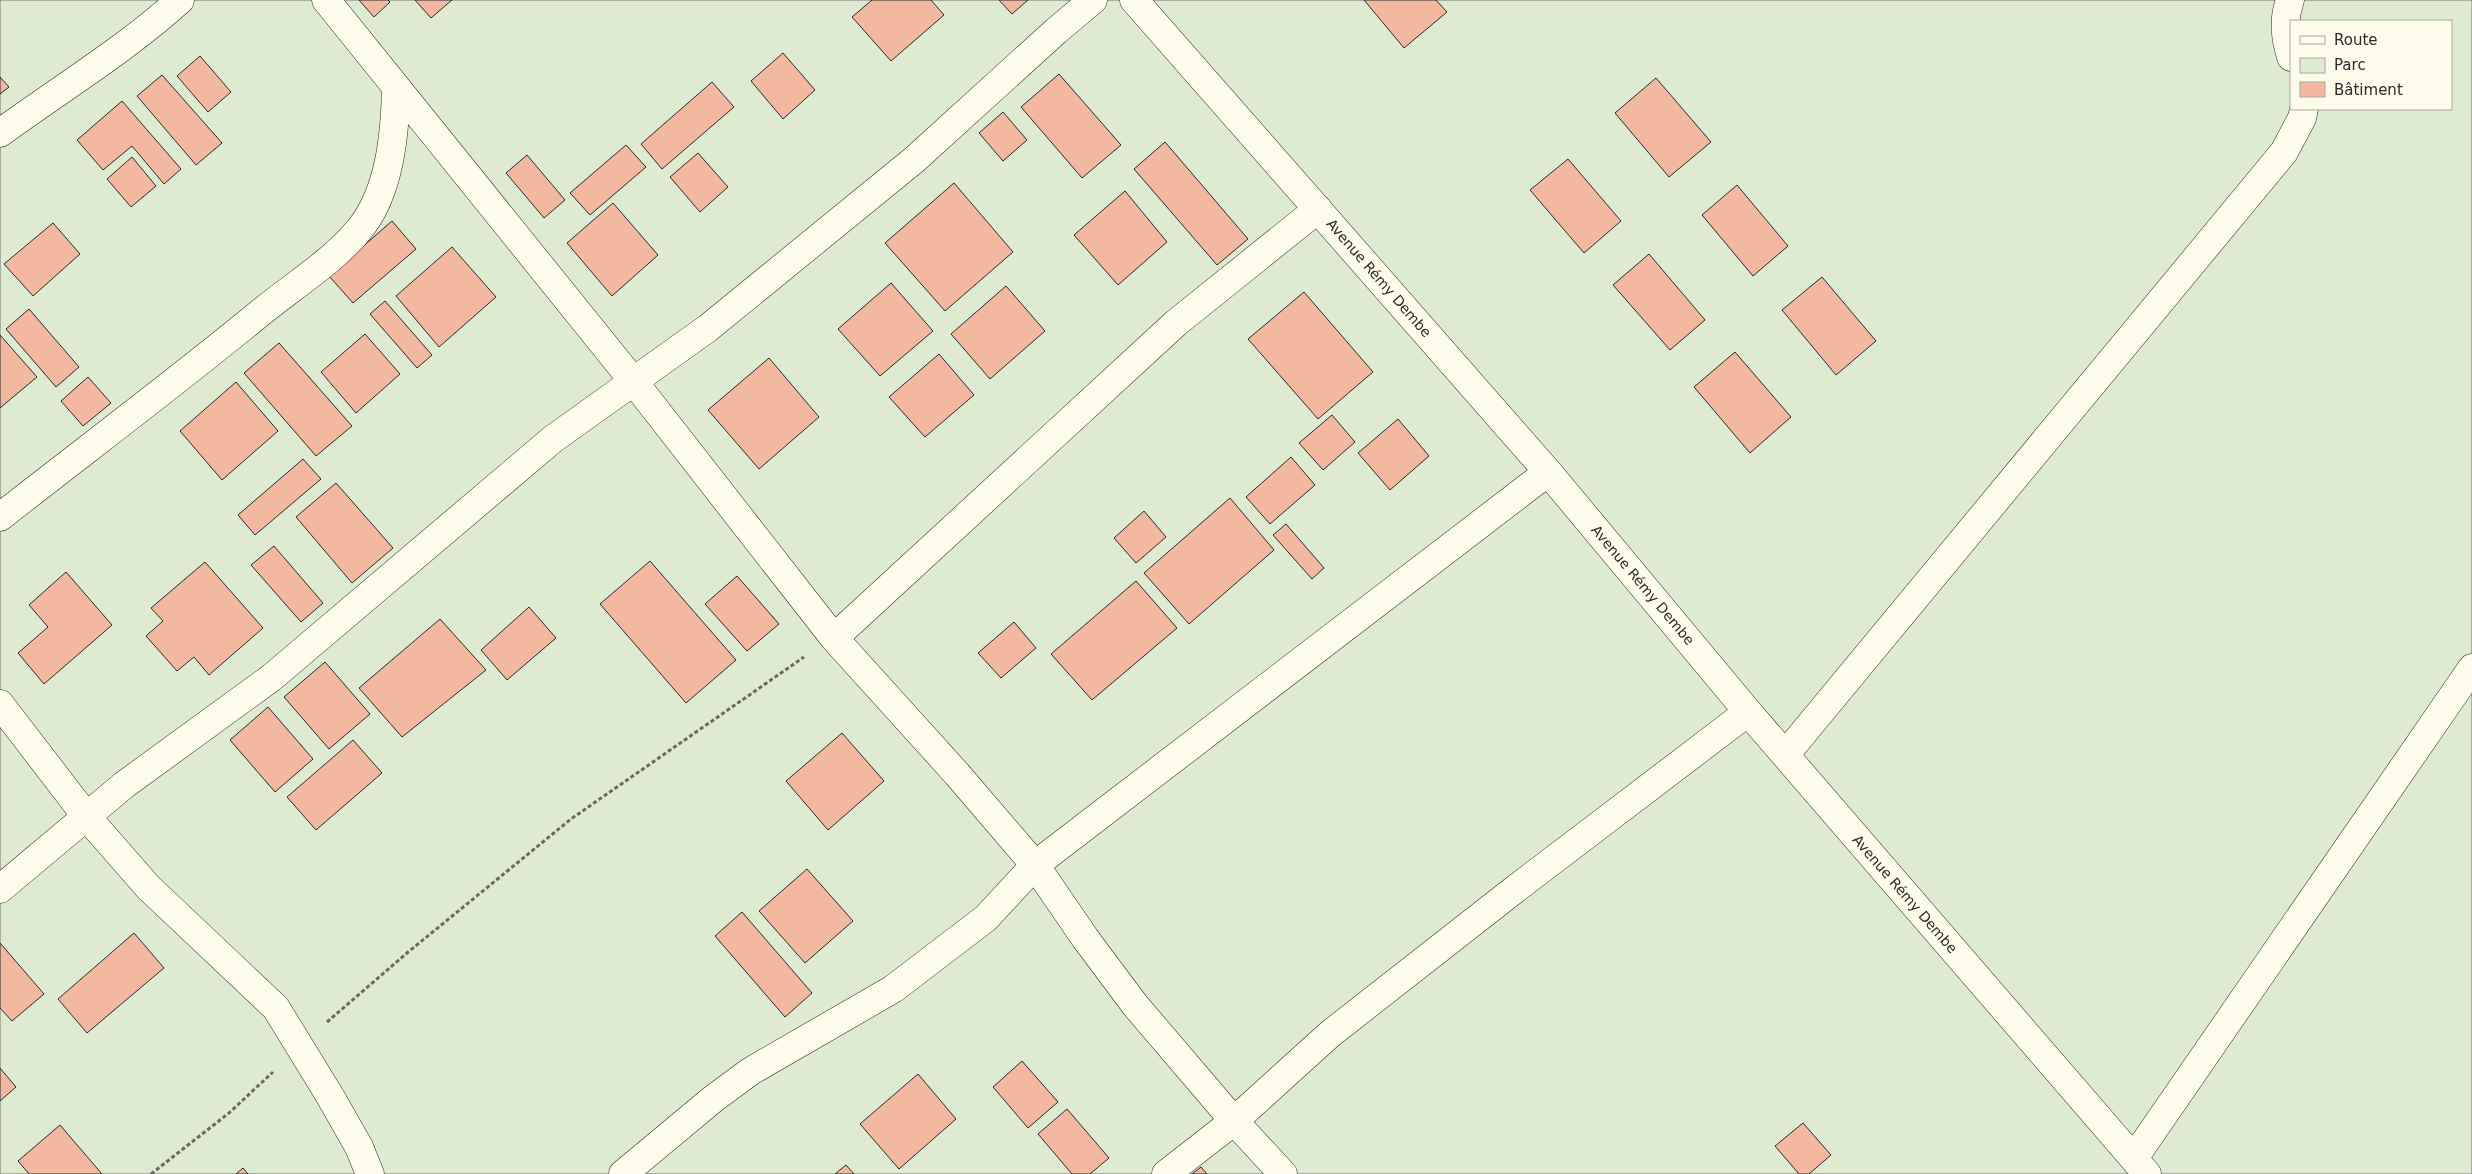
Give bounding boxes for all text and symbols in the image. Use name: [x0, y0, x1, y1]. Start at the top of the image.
legend: [2290, 20, 2452, 110]
text: Route: [2334, 31, 2378, 49]
text: Parc: [2334, 56, 2366, 74]
text: Bâtiment: [2334, 81, 2403, 99]
street label: Avenue Rémy Dembe: [1323, 216, 1435, 340]
street label: Avenue Rémy Dembe: [1588, 522, 1698, 648]
street label: Avenue Rémy Dembe: [1849, 832, 1961, 956]

